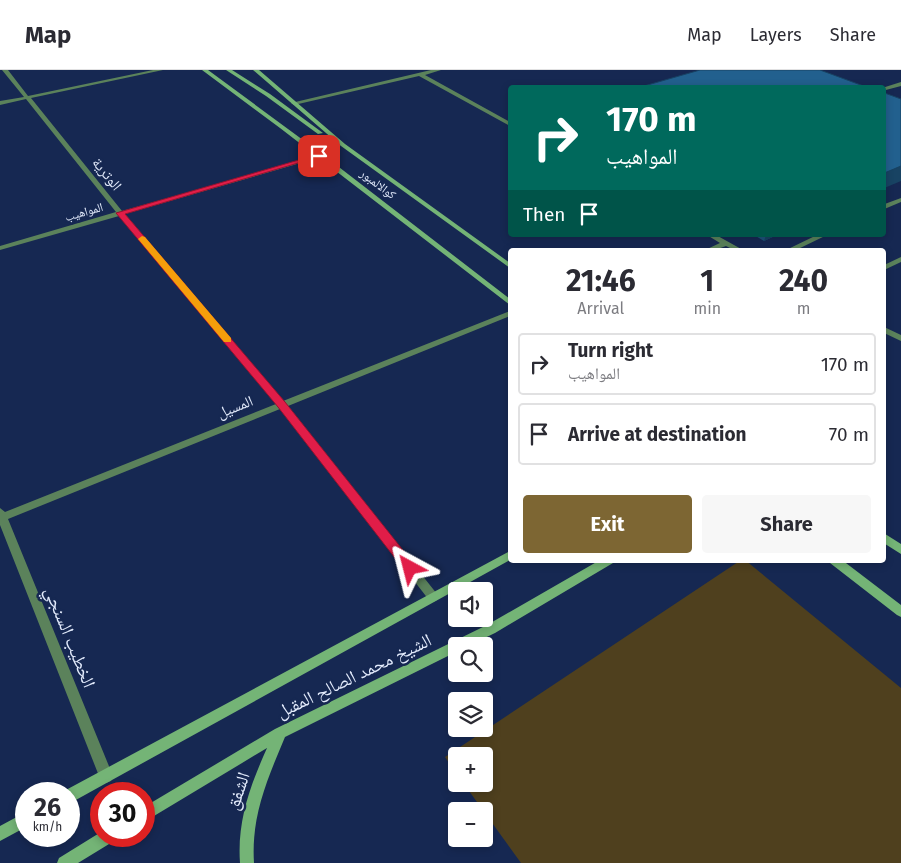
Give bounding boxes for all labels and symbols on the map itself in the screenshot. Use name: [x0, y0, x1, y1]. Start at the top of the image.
pin: [298, 135, 340, 177]
street label: الوترية: [88, 154, 126, 194]
street label: كوالالمبور: [356, 165, 399, 202]
street label: المواهيب: [63, 200, 105, 224]
street label: المسيل: [214, 392, 256, 423]
position arrow: [383, 541, 435, 593]
street label: الخطيب السنجي: [36, 583, 100, 692]
street label: الشيخ محمد الصالح المقبل: [273, 629, 436, 724]
street label: الشفق: [221, 769, 255, 813]
speed limit sign: 30: [90, 782, 155, 847]

